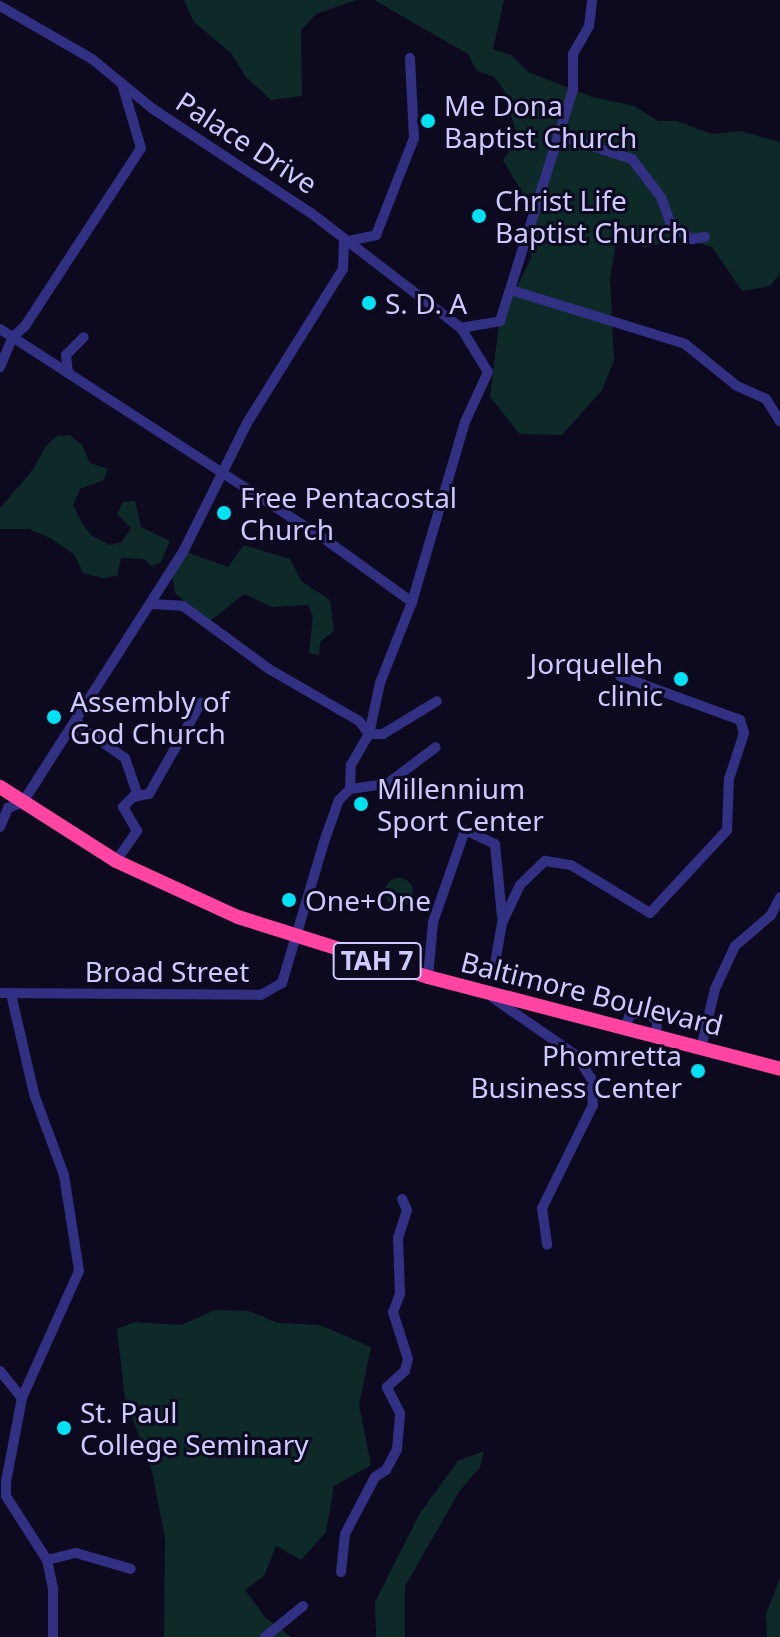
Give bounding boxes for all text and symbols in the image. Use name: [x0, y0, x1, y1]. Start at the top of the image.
street label: Palace Drive: [170, 84, 324, 200]
place label: Me Dona Baptist Church: [444, 88, 637, 154]
marker: Me Dona Baptist Church: [419, 112, 437, 130]
place label: Christ Life Baptist Church: [495, 183, 688, 249]
marker: Christ Life Baptist Church: [470, 207, 488, 225]
place label: S. D. A: [385, 286, 467, 320]
marker: S. D. A: [360, 294, 378, 312]
place label: Free Pentacostal Church: [240, 480, 457, 546]
marker: Free Pentacostal Church: [215, 504, 233, 522]
place label: Jorquelleh clinic: [530, 646, 663, 712]
marker: Jorquelleh clinic: [670, 668, 692, 690]
place label: Assembly of God Church: [70, 684, 229, 750]
marker: Assembly of God Church: [45, 708, 63, 726]
place label: Millennium Sport Center: [377, 771, 544, 837]
marker: Millennium Sport Center: [352, 795, 370, 813]
place label: One+One: [305, 883, 431, 917]
marker: One+One: [280, 891, 298, 909]
road number: TAH 7: [331, 939, 423, 983]
street label: Baltimore Boulevard: [458, 944, 726, 1042]
street label: Broad Street: [85, 954, 249, 988]
place label: Phomretta Business Center: [470, 1038, 682, 1104]
marker: Phomretta Business Center: [689, 1062, 707, 1080]
place label: St. Paul College Seminary: [80, 1395, 309, 1461]
marker: St. Paul College Seminary: [55, 1419, 73, 1437]

